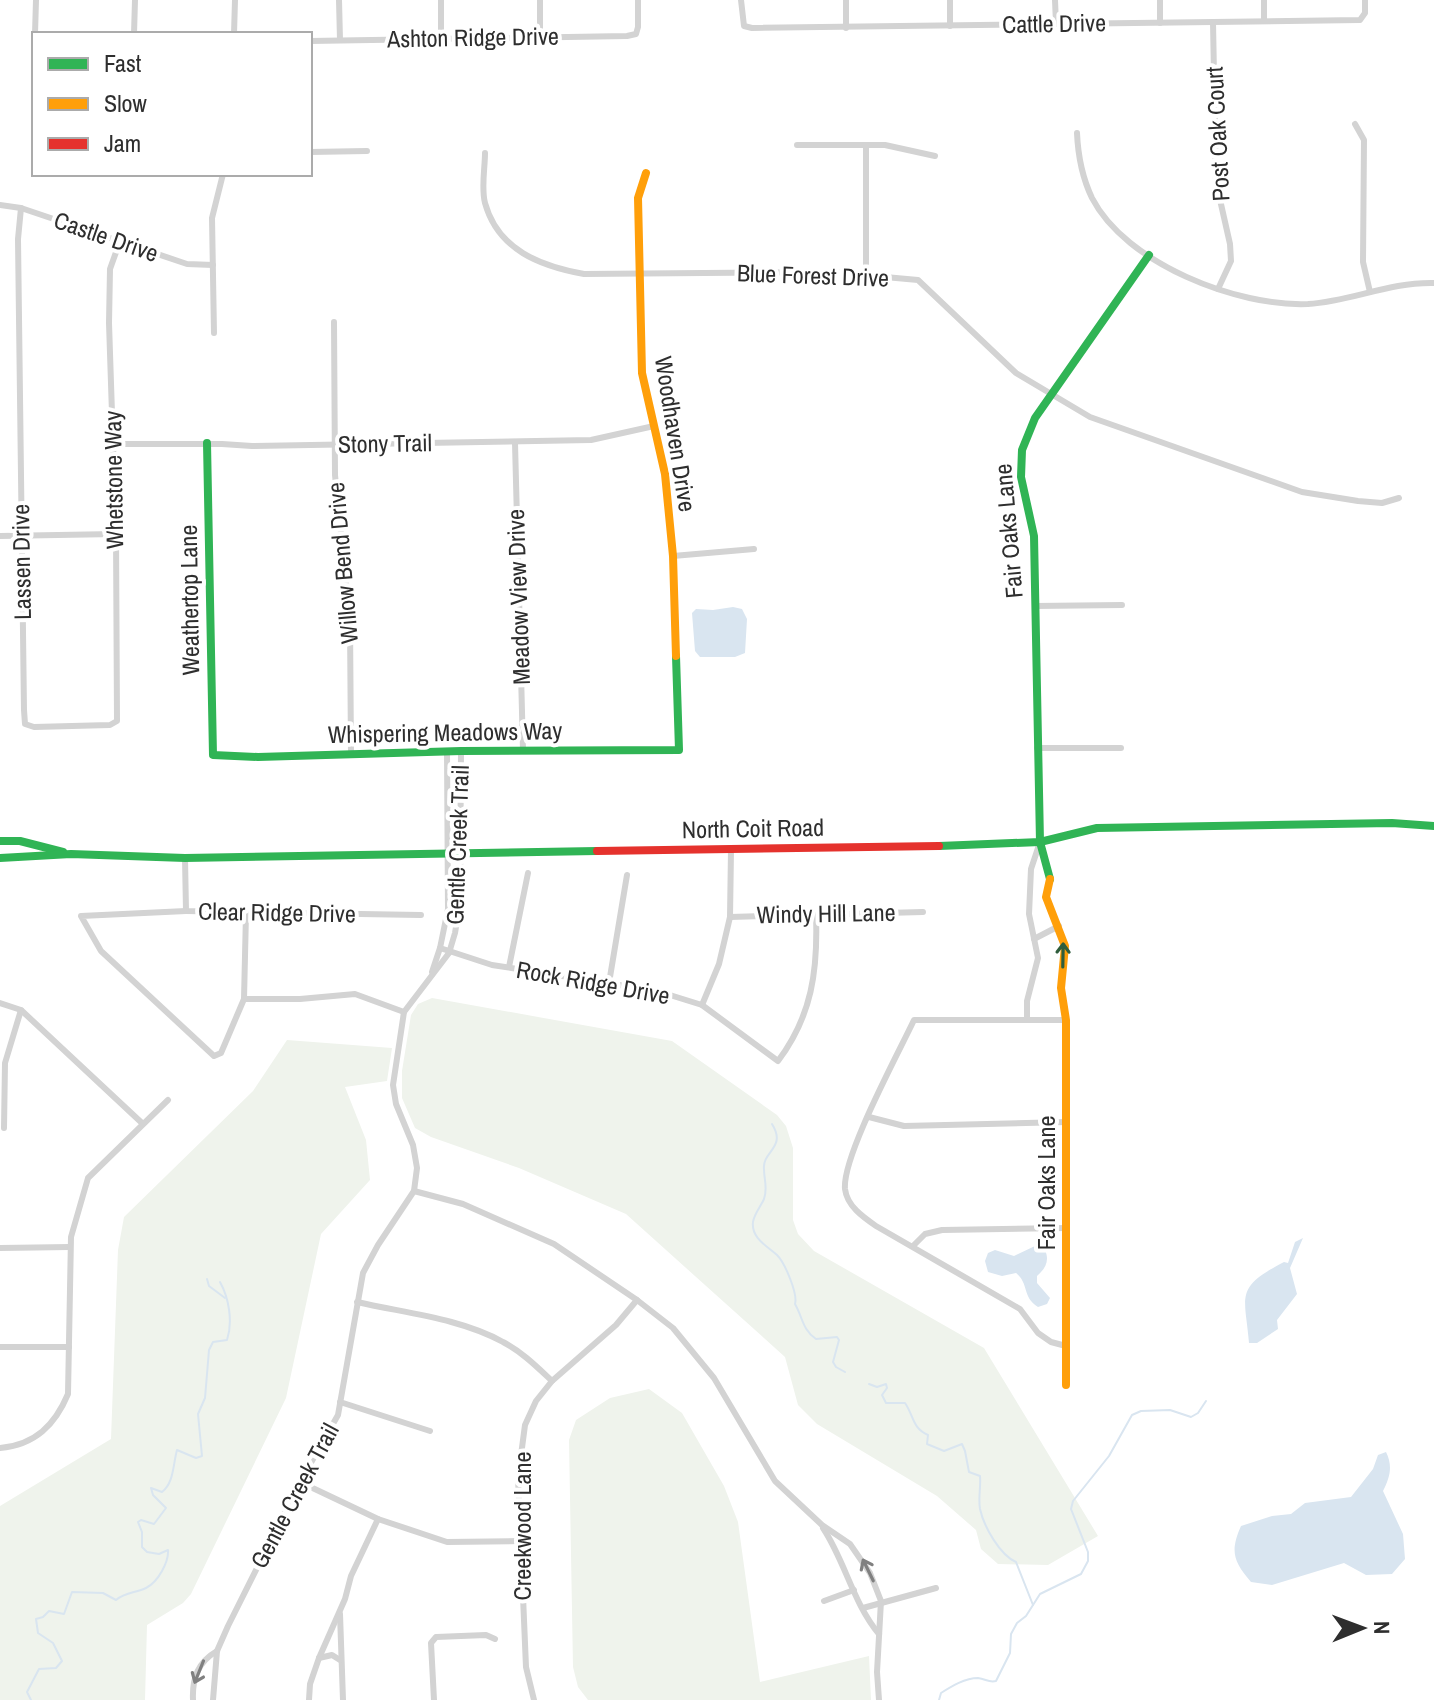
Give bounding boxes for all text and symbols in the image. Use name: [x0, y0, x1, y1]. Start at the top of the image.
street label: Cattle Drive: [1002, 6, 1106, 40]
street label: Ashton Ridge Drive: [386, 20, 559, 55]
legend: [32, 32, 312, 176]
text: Fast: [104, 47, 142, 79]
street label: Post Oak Court: [1197, 66, 1237, 202]
text: Slow: [104, 87, 147, 119]
text: Jam: [104, 127, 141, 159]
street label: Castle Drive: [50, 203, 163, 269]
street label: Blue Forest Drive: [736, 256, 890, 294]
street label: Woodhaven Drive: [648, 354, 704, 514]
street label: Whetstone Way: [96, 410, 130, 549]
street label: Stony Trail: [338, 426, 432, 460]
street label: Fair Oaks Lane: [986, 463, 1030, 600]
street label: Willow Bend Drive: [319, 481, 365, 645]
street label: Lassen Drive: [4, 504, 38, 620]
street label: Meadow View Drive: [499, 509, 537, 685]
street label: Weathertop Lane: [172, 524, 206, 676]
street label: Whispering Meadows Way: [328, 714, 563, 750]
street label: Gentle Creek Trail: [438, 765, 476, 925]
street label: North Coit Road: [682, 811, 824, 845]
street label: Clear Ridge Drive: [198, 895, 356, 929]
street label: Windy Hill Lane: [756, 896, 896, 930]
one-way arrow: [1055, 943, 1071, 969]
street label: Rock Ridge Drive: [514, 953, 672, 1011]
street label: Fair Oaks Lane: [1030, 1116, 1062, 1250]
street label: Gentle Creek Trail: [242, 1418, 346, 1574]
street label: Creekwood Lane: [506, 1452, 538, 1600]
one-way arrow: [860, 1559, 875, 1583]
north arrow: [1322, 1588, 1402, 1668]
text: N: [1367, 1621, 1397, 1634]
one-way arrow: [191, 1659, 205, 1684]

